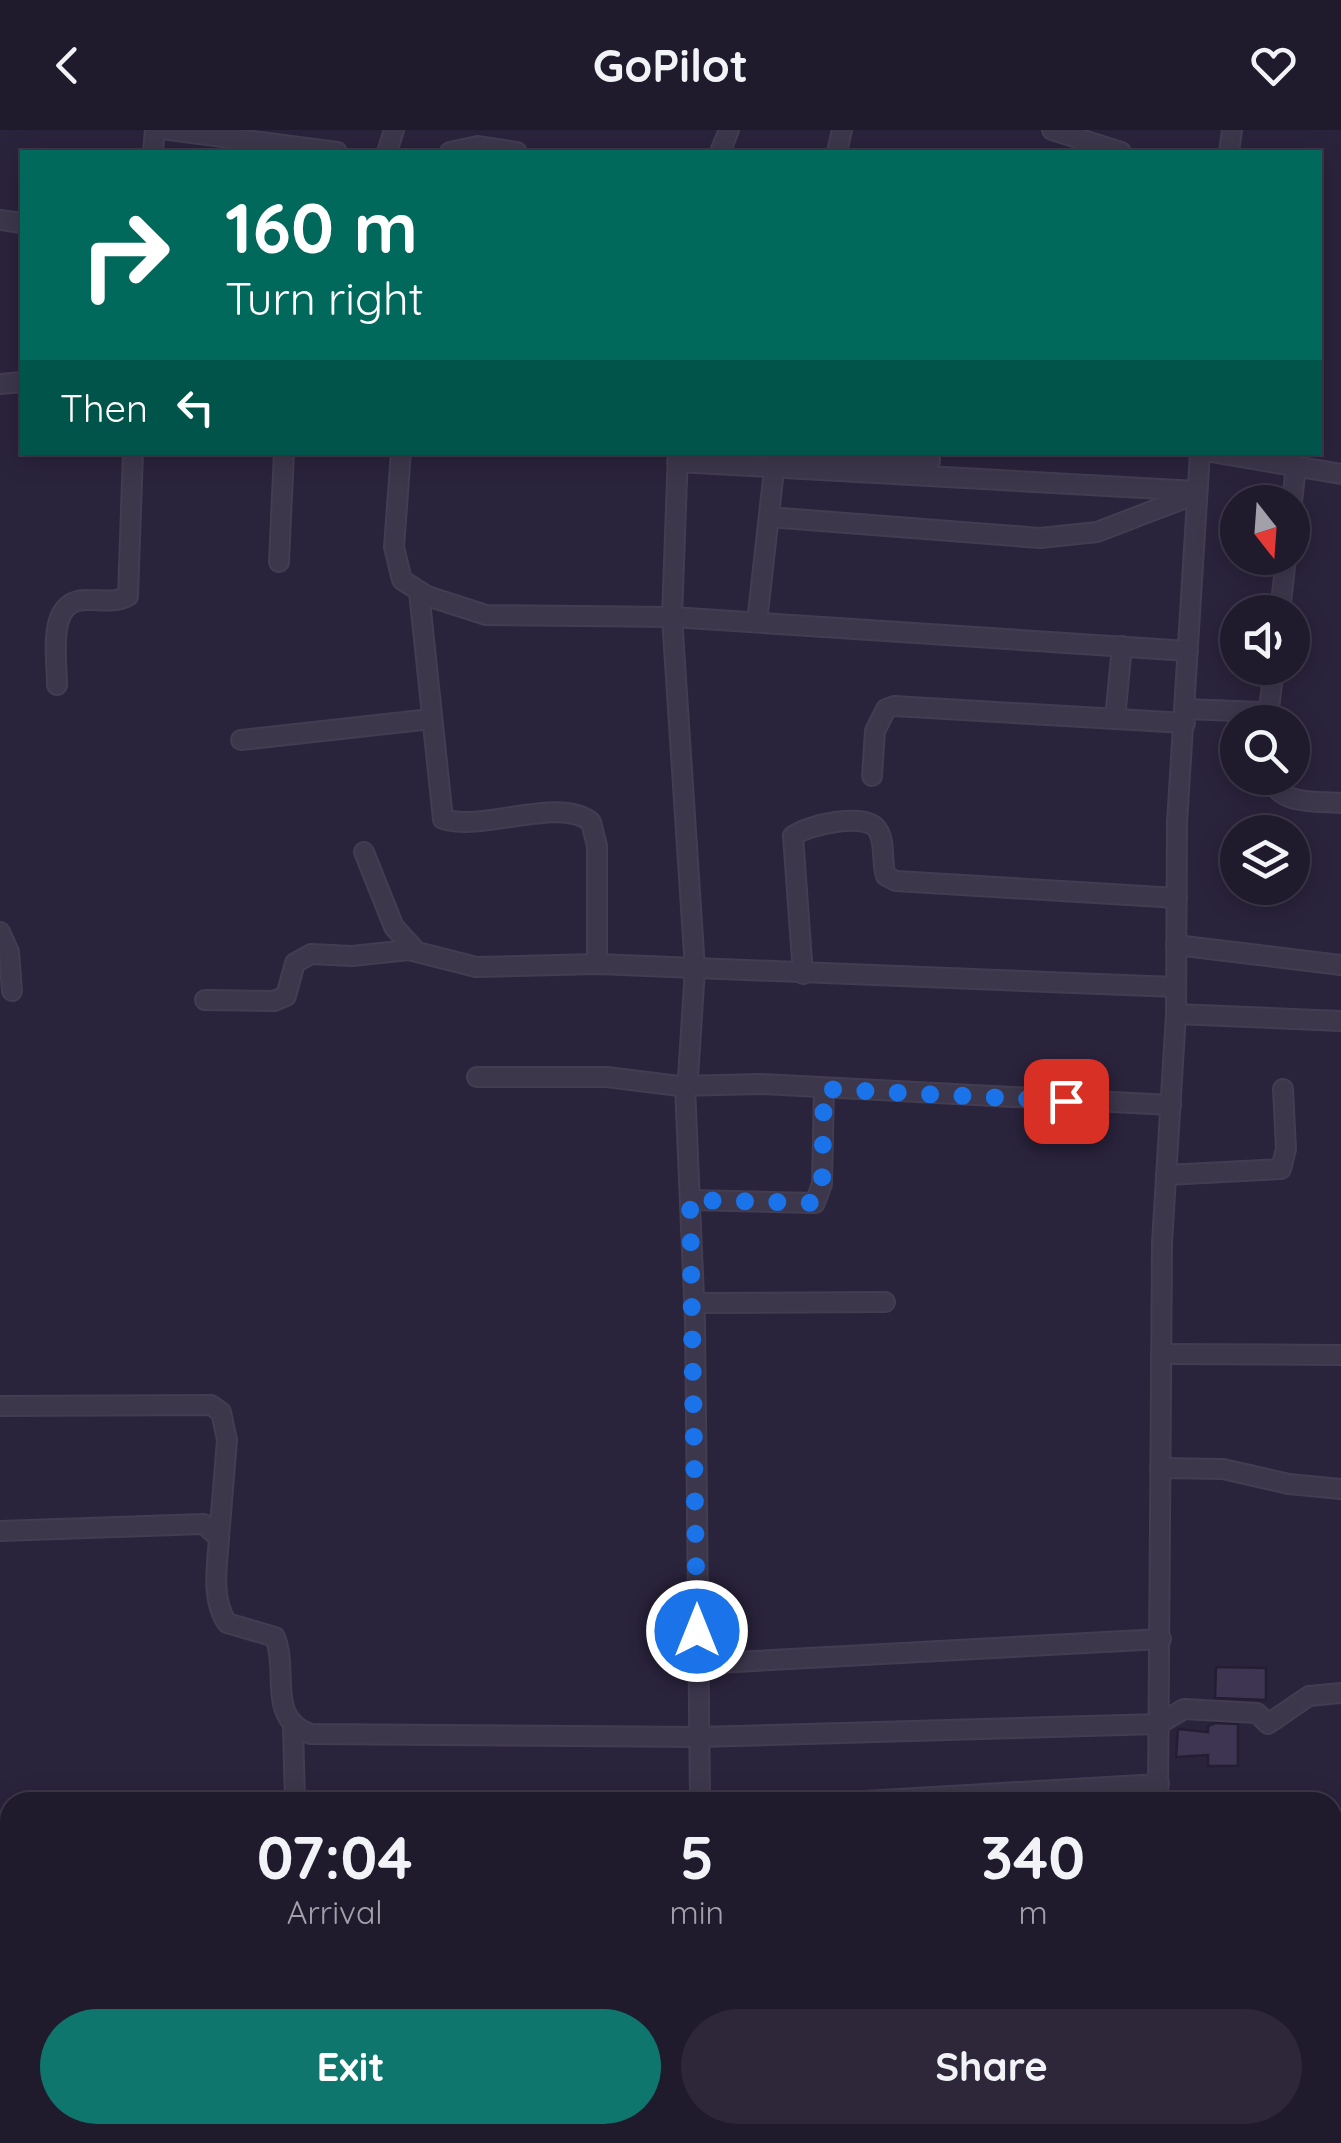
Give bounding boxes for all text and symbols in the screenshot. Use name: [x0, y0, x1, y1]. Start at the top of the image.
text: GoPilot: [593, 37, 748, 93]
icon: back: [40, 38, 95, 93]
icon: heart: [1246, 38, 1301, 93]
text: 160 m: [225, 183, 418, 271]
icon: right: [60, 190, 190, 320]
text: Turn right: [225, 270, 424, 326]
icon: left: [168, 380, 223, 435]
text: Then: [60, 384, 148, 432]
north arrow: [1220, 485, 1310, 575]
map controls: [1220, 485, 1310, 905]
button: sound: [1220, 595, 1310, 685]
button: search: [1220, 705, 1310, 795]
button: layers: [1220, 815, 1310, 905]
pin: [1024, 1059, 1109, 1144]
icon: arrive: [1039, 1074, 1094, 1129]
position arrow: [645, 1579, 749, 1683]
text: 07:04: [257, 1819, 413, 1894]
text: 5: [679, 1819, 714, 1894]
text: 340: [981, 1819, 1085, 1894]
text: Arrival: [287, 1892, 383, 1932]
text: min: [669, 1892, 724, 1932]
text: m: [1018, 1892, 1048, 1932]
button: Exit: [40, 2009, 661, 2124]
button: Share: [681, 2009, 1302, 2124]

